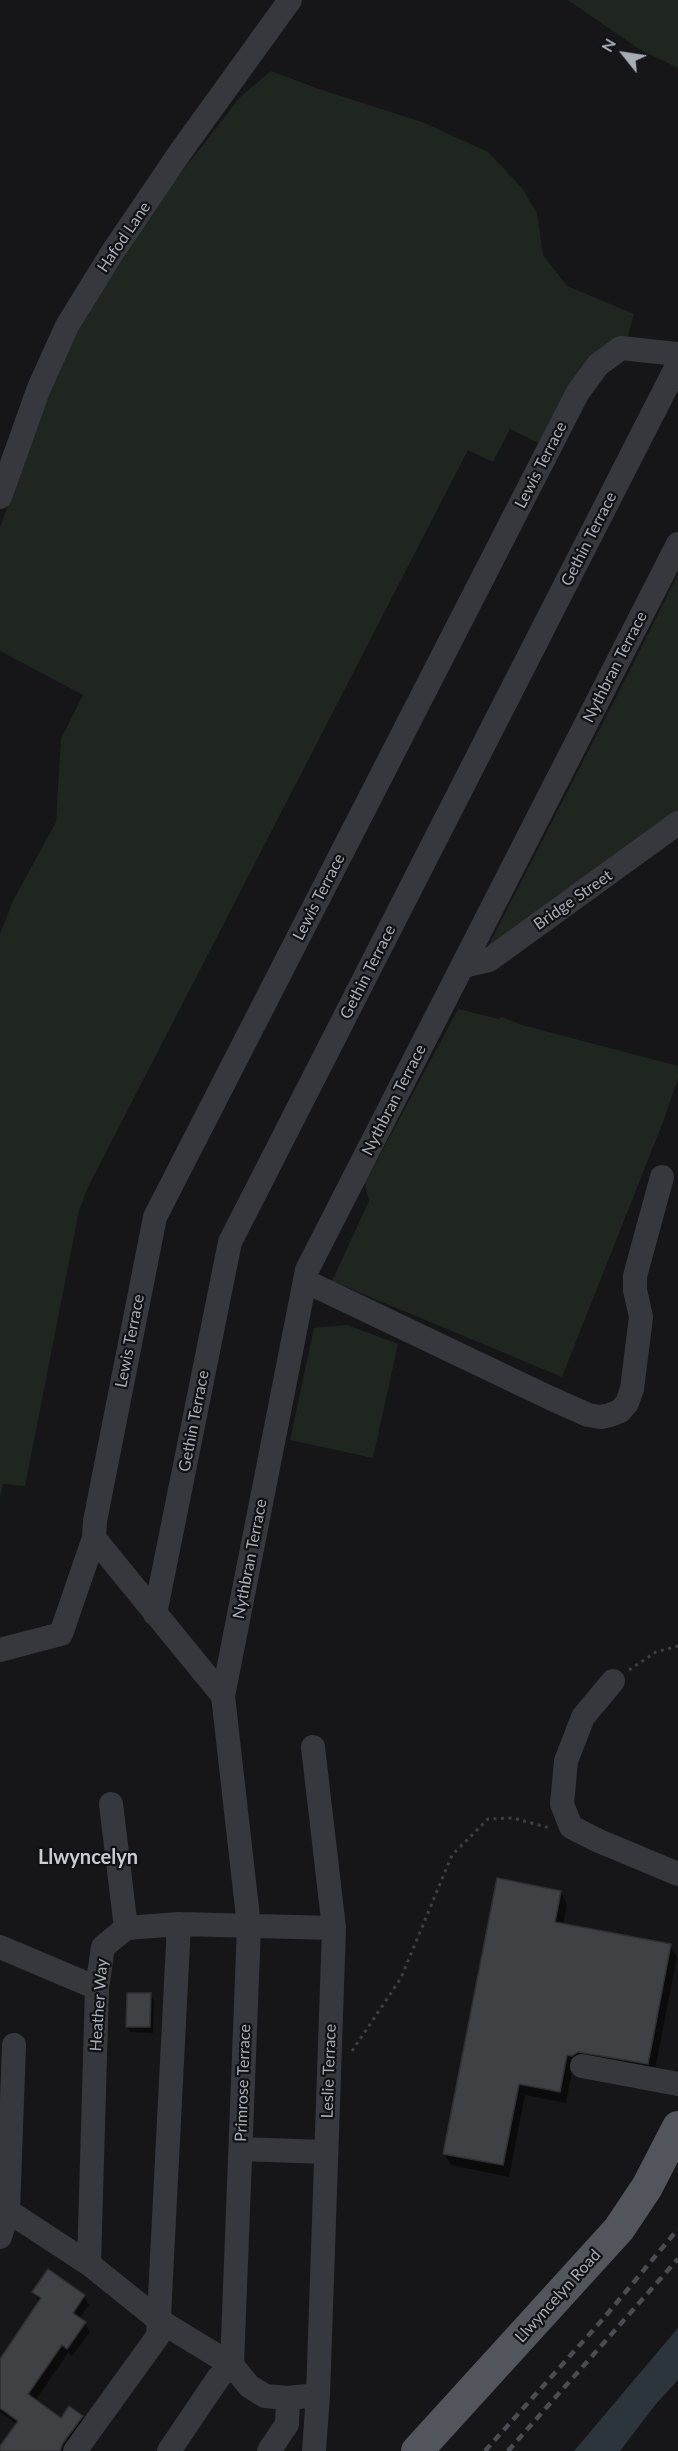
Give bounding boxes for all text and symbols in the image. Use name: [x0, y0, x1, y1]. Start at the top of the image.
north arrow: [594, 24, 654, 84]
text: N: [597, 35, 619, 55]
street label: Hafod Lane: [93, 198, 155, 276]
street label: Lewis Terrace: [511, 418, 571, 512]
street label: Gethin Terrace: [557, 489, 621, 589]
street label: Nythbran Terrace: [579, 608, 651, 726]
street label: Lewis Terrace: [289, 850, 349, 944]
street label: Bridge Street: [530, 866, 616, 934]
street label: Gethin Terrace: [336, 922, 400, 1022]
street label: Nythbran Terrace: [358, 1041, 430, 1159]
street label: Lewis Terrace: [112, 1293, 148, 1389]
street label: Gethin Terrace: [175, 1369, 213, 1473]
street label: Nythbran Terrace: [229, 1497, 271, 1621]
district label: Llwyncelyn: [38, 1846, 138, 1870]
street label: Heather Way: [86, 1958, 112, 2052]
street label: Leslie Terrace: [318, 2023, 340, 2119]
street label: Primrose Terrace: [231, 2024, 255, 2142]
street label: Llwyncelyn Road: [511, 2246, 605, 2346]

